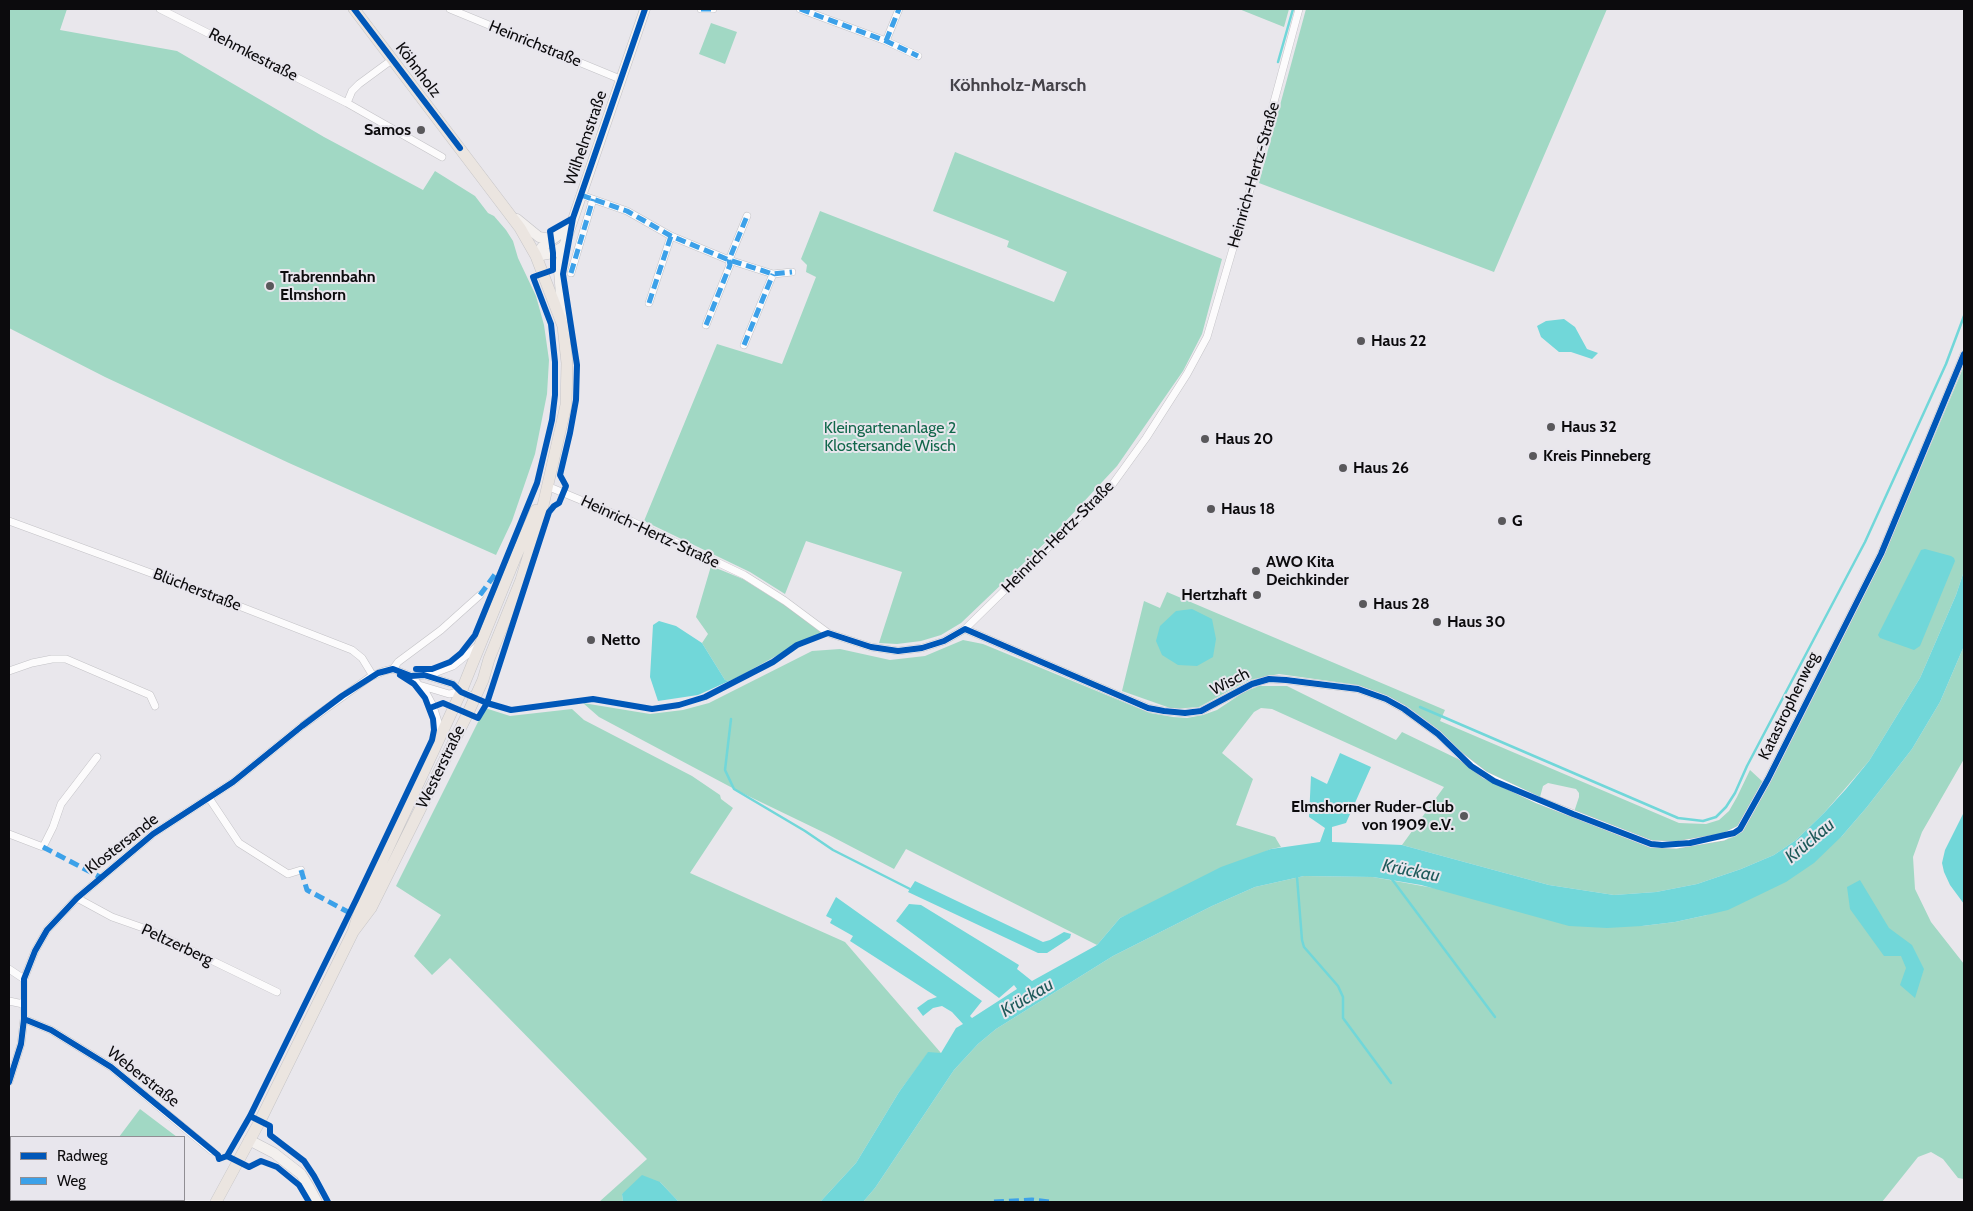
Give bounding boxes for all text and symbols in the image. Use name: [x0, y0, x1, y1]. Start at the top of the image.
street label: Heinrichstraße: [486, 17, 584, 71]
street label: Rehmkestraße: [205, 24, 301, 86]
street label: Köhnholz: [391, 39, 445, 101]
district label: Köhnholz-Marsch: [950, 75, 1086, 97]
street label: Wilhelmstraße: [561, 88, 611, 188]
street label: Heinrich-Hertz-Straße: [1224, 100, 1284, 250]
place label: Samos: [364, 120, 411, 140]
marker: Samos: [415, 124, 427, 136]
place label: Trabrennbahn Elmshorn: [280, 267, 376, 305]
marker: Trabrennbahn Elmshorn: [264, 280, 276, 292]
place label: Haus 22: [1371, 331, 1427, 351]
marker: Haus 22: [1355, 335, 1367, 347]
place label: Haus 32: [1561, 417, 1617, 437]
park label: Kleingartenanlage 2 Klostersande Wisch: [824, 418, 956, 456]
marker: Haus 32: [1545, 421, 1557, 433]
place label: Haus 20: [1215, 429, 1273, 449]
marker: Haus 20: [1199, 433, 1211, 445]
place label: Kreis Pinneberg: [1543, 446, 1650, 466]
marker: Kreis Pinneberg: [1527, 450, 1539, 462]
place label: Haus 26: [1353, 458, 1409, 478]
marker: Haus 26: [1337, 462, 1349, 474]
street label: Heinrich-Hertz-Straße: [998, 477, 1118, 597]
street label: Heinrich-Hertz-Straße: [578, 491, 722, 573]
place label: Haus 18: [1221, 499, 1275, 519]
marker: Haus 18: [1205, 503, 1217, 515]
place label: G: [1512, 511, 1523, 531]
marker: G: [1496, 515, 1508, 527]
place label: AWO Kita Deichkinder: [1266, 552, 1349, 590]
street label: Blücherstraße: [150, 564, 244, 616]
marker: AWO Kita Deichkinder: [1250, 565, 1262, 577]
place label: Hertzhaft: [1181, 585, 1247, 605]
marker: Hertzhaft: [1251, 589, 1263, 601]
place label: Haus 28: [1373, 594, 1430, 614]
marker: Haus 28: [1357, 598, 1369, 610]
place label: Haus 30: [1447, 612, 1506, 632]
marker: Haus 30: [1431, 616, 1443, 628]
place label: Netto: [601, 630, 640, 650]
marker: Netto: [585, 634, 597, 646]
street label: Katastrophenweg: [1755, 649, 1823, 763]
street label: Wisch: [1207, 664, 1253, 700]
street label: Westerstraße: [413, 722, 469, 812]
place label: Elmshorner Ruder-Club von 1909 e.V.: [1291, 797, 1454, 835]
street label: Klostersande: [82, 810, 162, 878]
marker: Elmshorner Ruder-Club von 1909 e.V.: [1458, 810, 1470, 822]
water label: Krückau: [1781, 814, 1839, 868]
water label: Krückau: [1381, 855, 1441, 887]
street label: Peltzerberg: [138, 920, 216, 970]
water label: Krückau: [997, 974, 1057, 1022]
street label: Weberstraße: [103, 1043, 183, 1111]
legend: [10, 1136, 185, 1201]
text: Radweg: [57, 1147, 107, 1165]
text: Weg: [57, 1172, 86, 1190]

